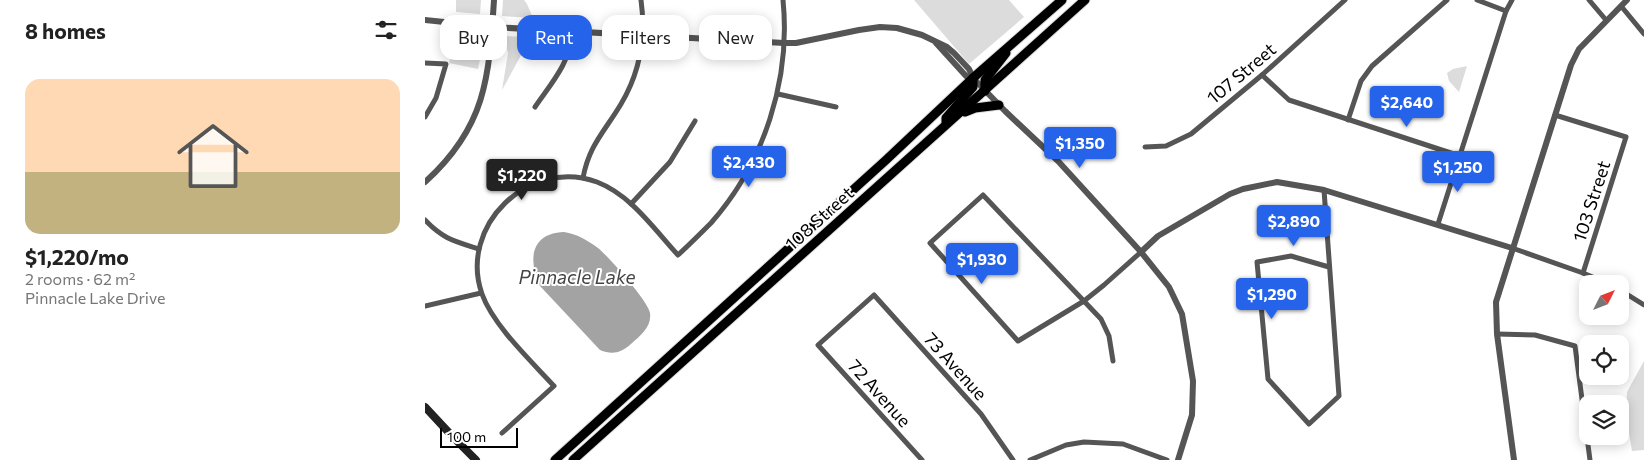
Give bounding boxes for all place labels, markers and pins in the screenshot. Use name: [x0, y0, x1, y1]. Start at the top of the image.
pin: $2,640: [1366, 86, 1448, 128]
pin: $1,350: [1039, 126, 1121, 169]
pin: $2,430: [708, 146, 790, 188]
pin: $1,250: [1417, 150, 1499, 193]
pin: $1,220: [481, 158, 563, 201]
pin: $2,890: [1253, 204, 1335, 247]
pin: $1,930: [941, 242, 1023, 285]
pin: $1,290: [1231, 278, 1313, 320]

